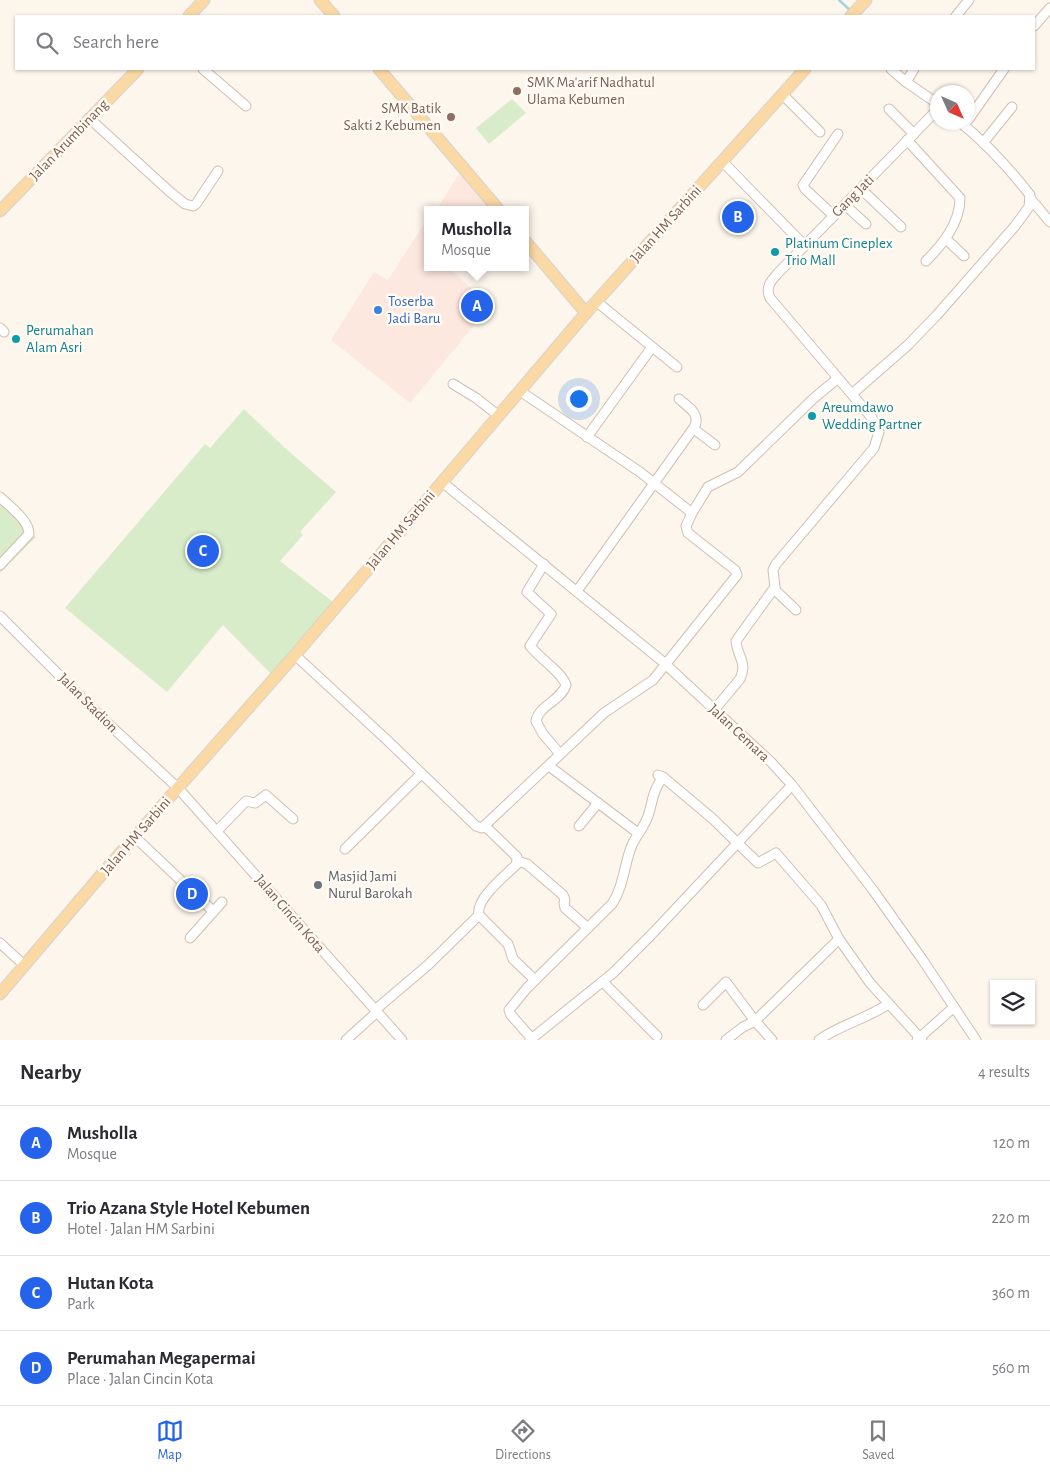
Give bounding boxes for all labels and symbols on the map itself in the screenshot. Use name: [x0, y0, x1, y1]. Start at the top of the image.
place label: SMK Ma'arif Nadhatul Ulama Kebumen: [527, 75, 655, 107]
marker: SMK Ma'arif Nadhatul Ulama Kebumen: [511, 85, 523, 97]
north arrow: [930, 85, 975, 130]
street label: Jalan Arumbinang: [27, 96, 112, 183]
place label: SMK Batik Sakti 2 Kebumen: [344, 101, 441, 133]
marker: SMK Batik Sakti 2 Kebumen: [445, 111, 457, 123]
street label: Gang Jati: [829, 172, 877, 220]
street label: Jalan HM Sarbini: [628, 183, 704, 265]
pin: B: [722, 198, 754, 236]
place label: Platinum Cineplex Trio Mall: [785, 236, 893, 268]
marker: Platinum Cineplex Trio Mall: [769, 246, 781, 258]
pin: A: [461, 287, 493, 325]
place label: Toserba Jadi Baru: [388, 294, 441, 326]
marker: Toserba Jadi Baru: [372, 304, 384, 316]
place label: Perumahan Alam Asri: [26, 323, 94, 355]
marker: Perumahan Alam Asri: [10, 333, 22, 345]
your location: [566, 386, 592, 412]
place label: Areumdawo Wedding Partner: [822, 400, 922, 432]
marker: Areumdawo Wedding Partner: [806, 410, 818, 422]
street label: Jalan HM Sarbini: [364, 488, 438, 572]
pin: C: [187, 532, 219, 570]
street label: Jalan Stadion: [55, 670, 121, 736]
street label: Jalan Cemara: [706, 701, 772, 765]
street label: Jalan HM Sarbini: [98, 794, 174, 878]
place label: Masjid Jami Nurul Barokah: [328, 869, 413, 901]
street label: Jalan Cincin Kota: [252, 872, 328, 956]
pin: D: [176, 875, 208, 913]
marker: Masjid Jami Nurul Barokah: [312, 879, 324, 891]

